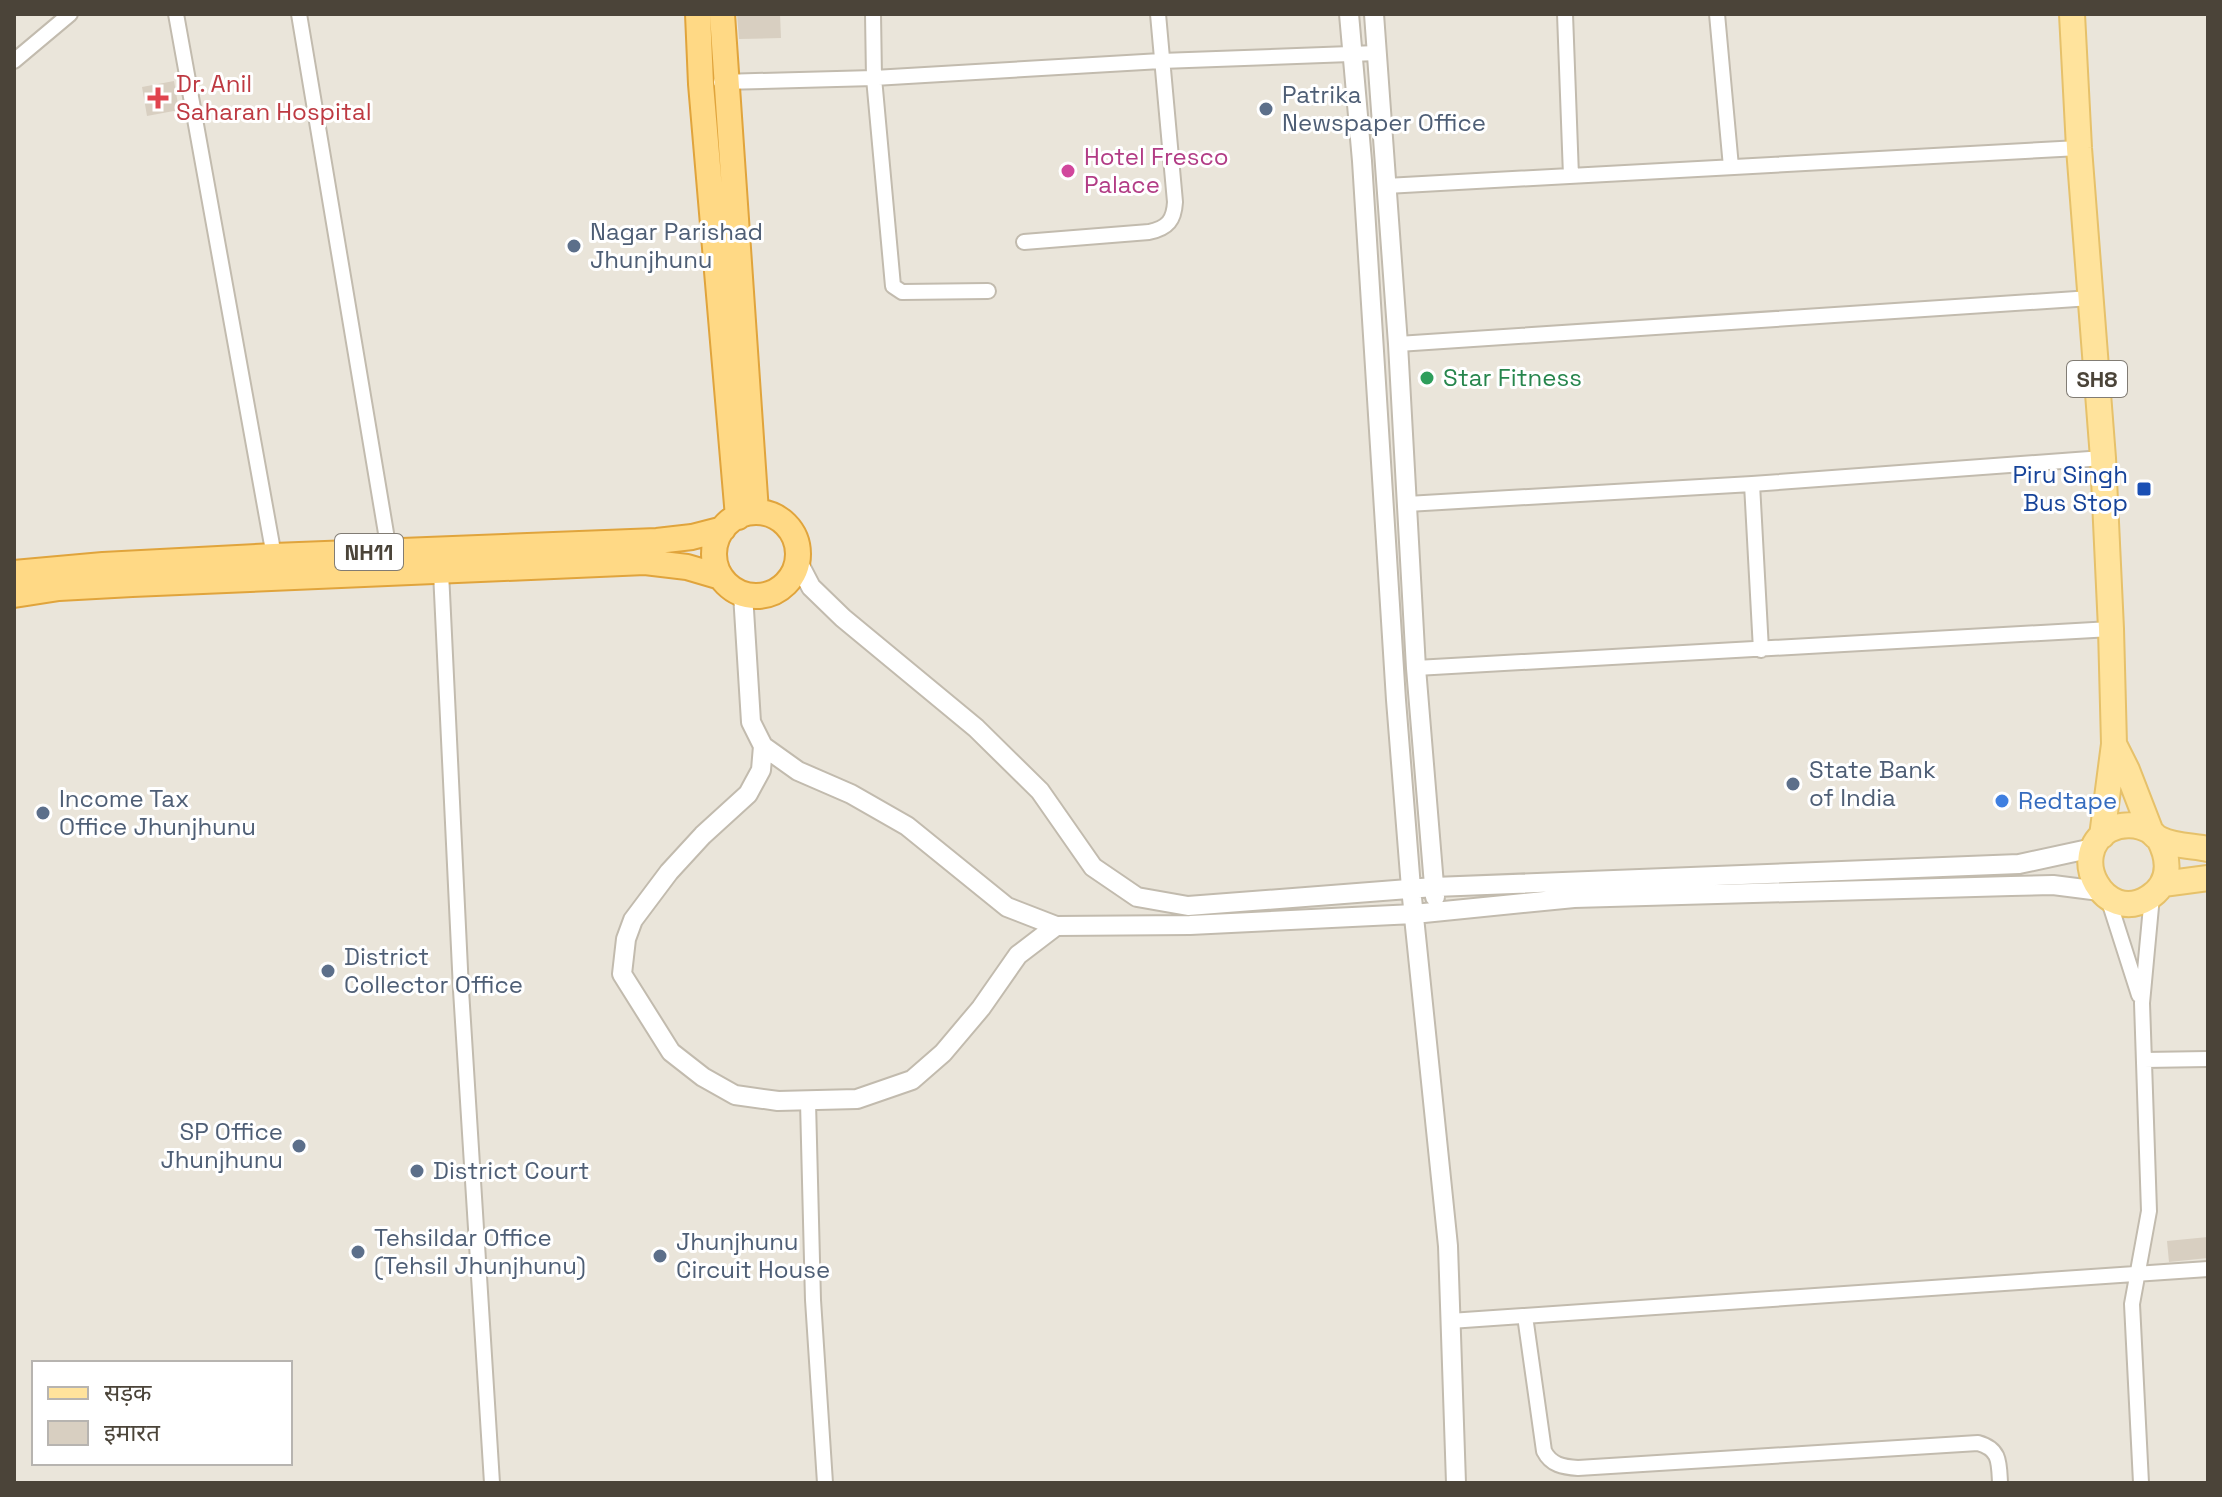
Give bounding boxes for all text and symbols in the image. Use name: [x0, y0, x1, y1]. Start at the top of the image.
place label: Dr. Anil Saharan Hospital: [176, 68, 372, 127]
place label: Patrika Newspaper Office: [1282, 79, 1486, 138]
marker: Dr. Anil Saharan Hospital: [147, 87, 169, 109]
marker: Patrika Newspaper Office: [1257, 100, 1275, 118]
place label: Hotel Fresco Palace: [1084, 141, 1229, 200]
marker: Hotel Fresco Palace: [1059, 162, 1077, 180]
place label: Nagar Parishad Jhunjhunu: [590, 216, 763, 275]
marker: Nagar Parishad Jhunjhunu: [565, 237, 583, 255]
road number: SH8: [2067, 361, 2127, 397]
place label: Star Fitness: [1443, 362, 1582, 393]
marker: Star Fitness: [1418, 369, 1436, 387]
place label: Piru Singh Bus Stop: [2012, 459, 2128, 518]
marker: Piru Singh Bus Stop: [2135, 480, 2153, 498]
road number: NH11: [335, 534, 403, 570]
place label: State Bank of India: [1809, 754, 1936, 813]
marker: State Bank of India: [1784, 775, 1802, 793]
place label: Income Tax Office Jhunjhunu: [59, 783, 256, 842]
place label: Redtape: [2018, 785, 2117, 816]
marker: Redtape: [1993, 792, 2011, 810]
marker: Income Tax Office Jhunjhunu: [34, 804, 52, 822]
place label: District Collector Office: [344, 941, 523, 1000]
marker: District Collector Office: [319, 962, 337, 980]
place label: SP Office Jhunjhunu: [160, 1116, 283, 1175]
marker: SP Office Jhunjhunu: [290, 1137, 308, 1155]
place label: District Court: [433, 1155, 589, 1186]
marker: District Court: [408, 1162, 426, 1180]
place label: Tehsildar Office (Tehsil Jhunjhunu): [374, 1222, 586, 1281]
place label: Jhunjhunu Circuit House: [676, 1226, 830, 1285]
marker: Tehsildar Office (Tehsil Jhunjhunu): [349, 1243, 367, 1261]
marker: Jhunjhunu Circuit House: [651, 1247, 669, 1265]
legend: [32, 1361, 292, 1465]
text: सड़क: [104, 1377, 152, 1408]
text: इमारत: [104, 1417, 161, 1448]

